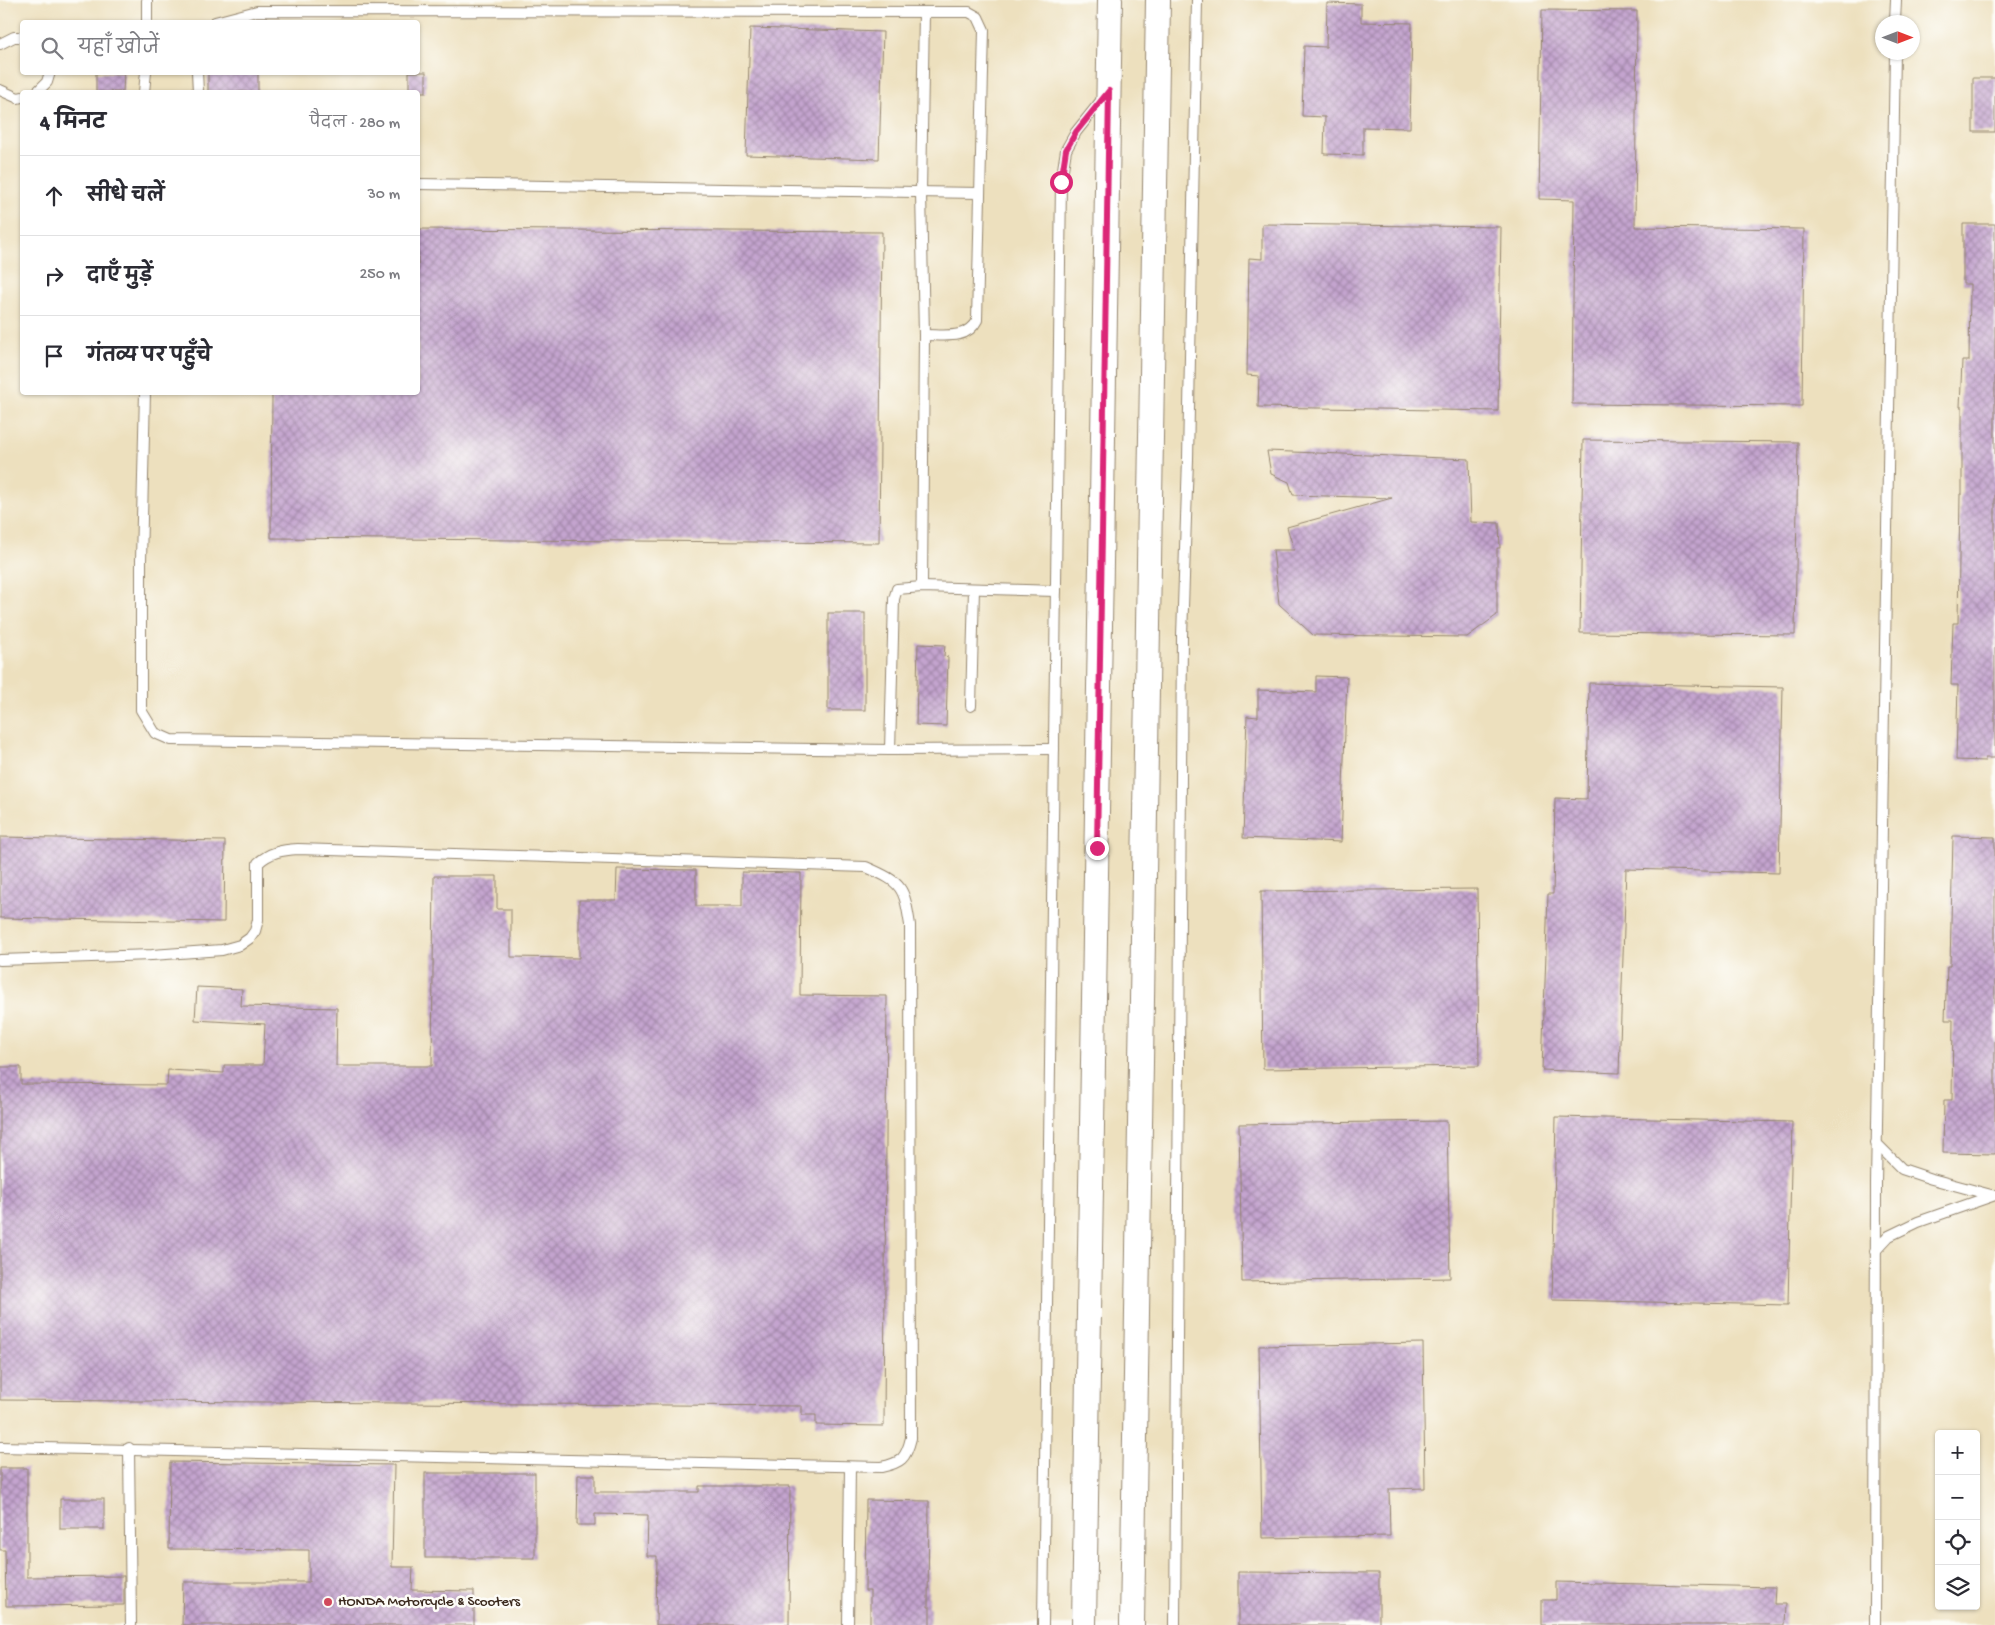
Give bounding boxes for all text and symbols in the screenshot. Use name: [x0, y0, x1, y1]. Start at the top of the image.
north arrow: [1875, 15, 1920, 60]
search box: [20, 20, 420, 75]
icon: search: [38, 34, 66, 62]
text: यहाँ खोजें: [78, 38, 159, 61]
text: 4 मिनट: [40, 112, 106, 137]
text: पैदल · 280 m: [310, 115, 400, 134]
route start: [1050, 171, 1073, 194]
icon: ahead: [40, 182, 68, 210]
text: सीधे चलें: [87, 186, 164, 209]
text: 30 m: [367, 186, 400, 205]
icon: right: [40, 262, 68, 290]
text: दाएँ मुड़ें: [87, 266, 153, 289]
text: 250 m: [360, 266, 400, 285]
icon: arrive: [40, 342, 68, 370]
text: गंतव्य पर पहुँचे: [87, 346, 211, 369]
route end: [1086, 837, 1109, 860]
map controls: [1935, 1430, 1980, 1610]
button: +: [1935, 1430, 1980, 1475]
button: −: [1935, 1475, 1980, 1520]
button: locate: [1935, 1520, 1980, 1565]
button: layers: [1935, 1565, 1980, 1610]
place label: HONDA Motorcycle & Scooters: [338, 1593, 520, 1611]
marker: HONDA Motorcycle & Scooters: [322, 1596, 334, 1608]

